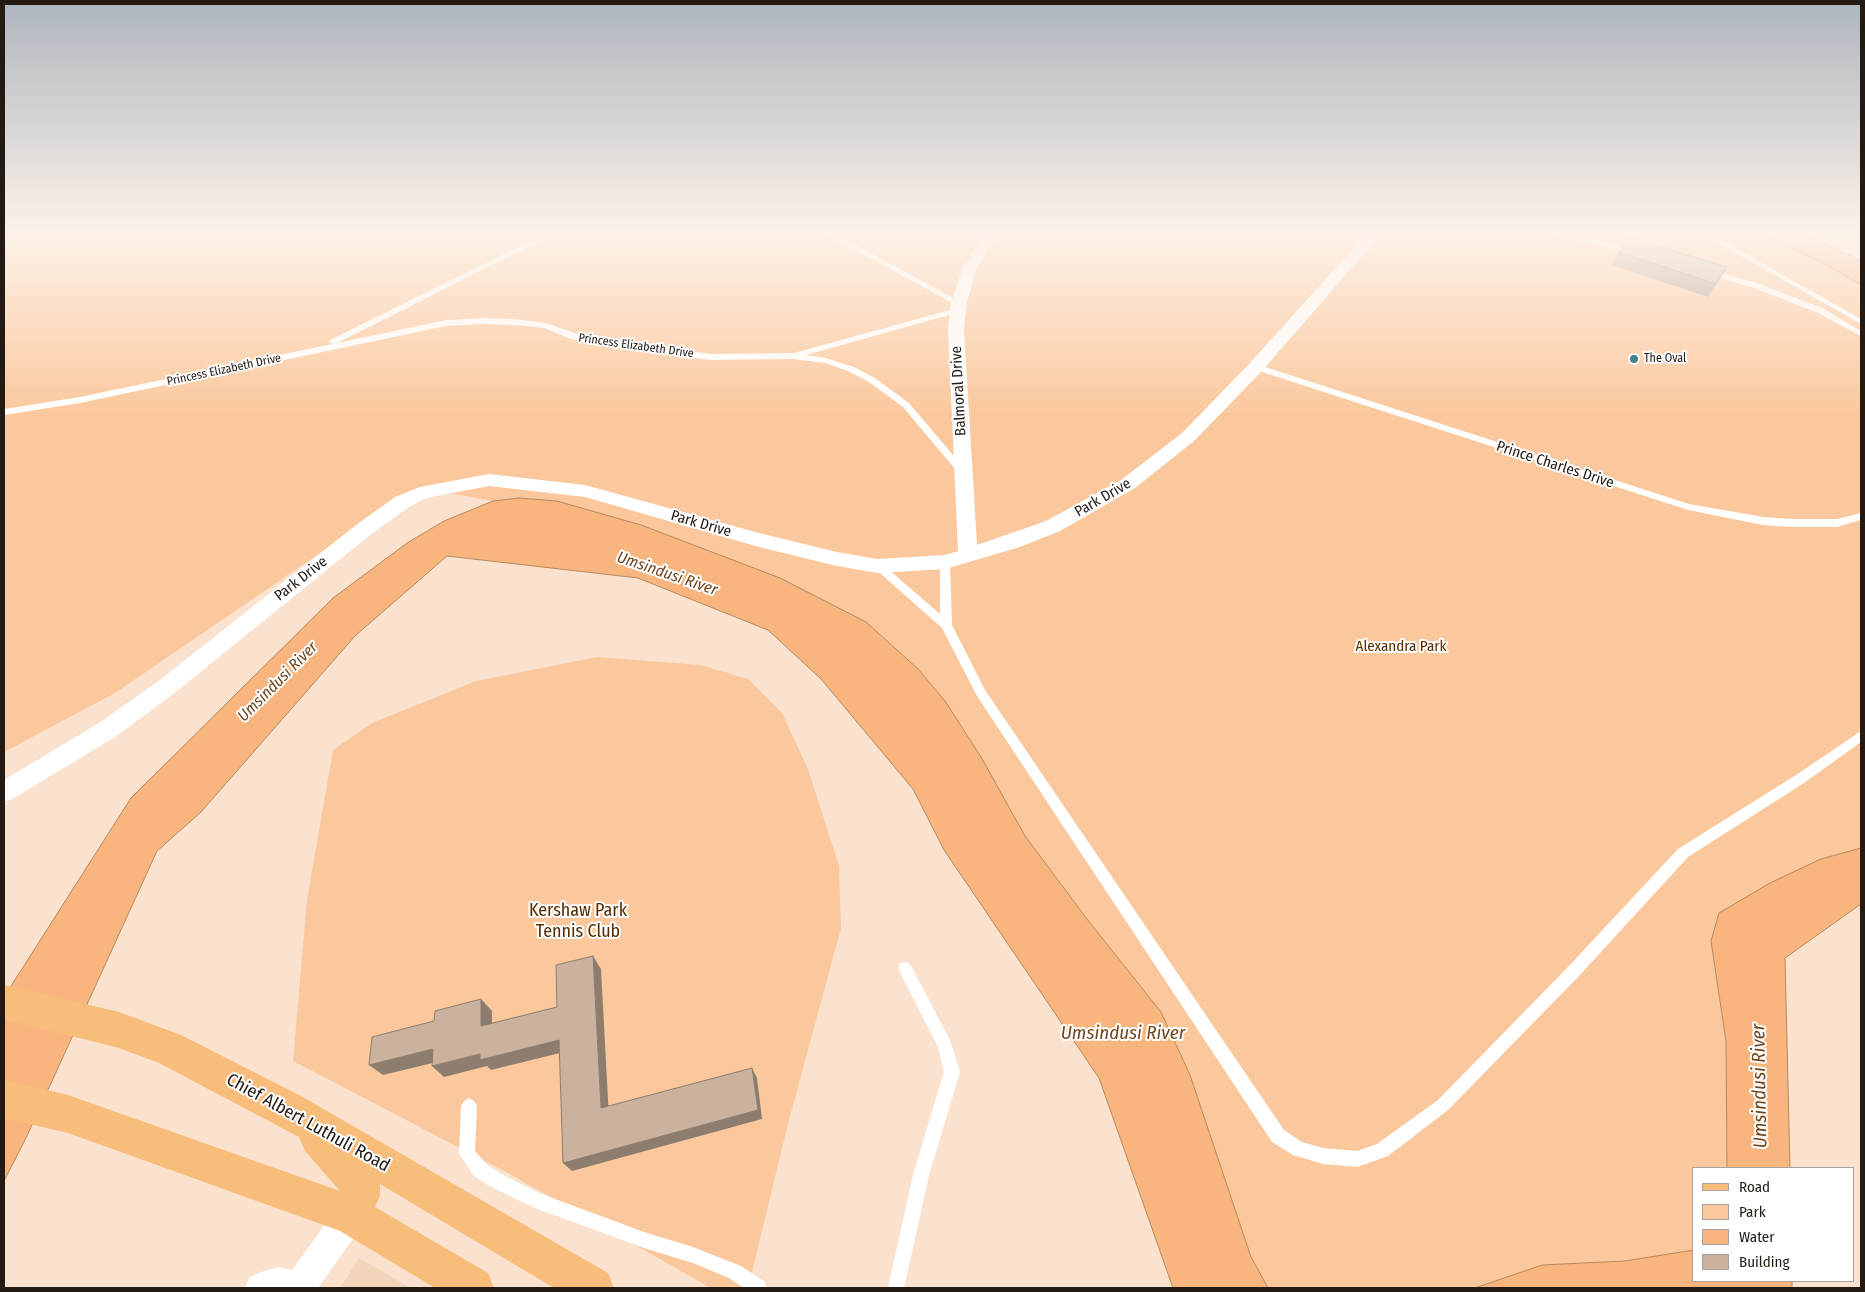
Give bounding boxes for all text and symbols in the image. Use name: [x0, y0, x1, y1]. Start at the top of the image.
street label: Princess Elizabeth Drive: [577, 331, 695, 361]
street label: Balmoral Drive: [948, 346, 970, 436]
street label: Princess Elizabeth Drive: [166, 351, 282, 389]
place label: The Oval: [1644, 352, 1686, 366]
marker: The Oval: [1628, 353, 1640, 365]
street label: Prince Charles Drive: [1494, 438, 1616, 492]
street label: Park Drive: [1072, 475, 1134, 521]
street label: Park Drive: [669, 507, 733, 541]
water label: Umsindusi River: [614, 548, 720, 600]
street label: Park Drive: [271, 553, 331, 605]
water label: Umsindusi River: [234, 638, 322, 726]
park label: Alexandra Park: [1356, 638, 1446, 656]
park label: Kershaw Park Tennis Club: [529, 900, 627, 942]
water label: Umsindusi River: [1061, 1023, 1185, 1045]
water label: Umsindusi River: [1748, 1024, 1772, 1148]
street label: Chief Albert Luthuli Road: [223, 1069, 393, 1177]
legend: [1692, 1167, 1855, 1282]
text: Road: [1739, 1178, 1770, 1196]
text: Park: [1739, 1203, 1766, 1221]
text: Water: [1739, 1228, 1774, 1246]
text: Building: [1739, 1253, 1790, 1271]

